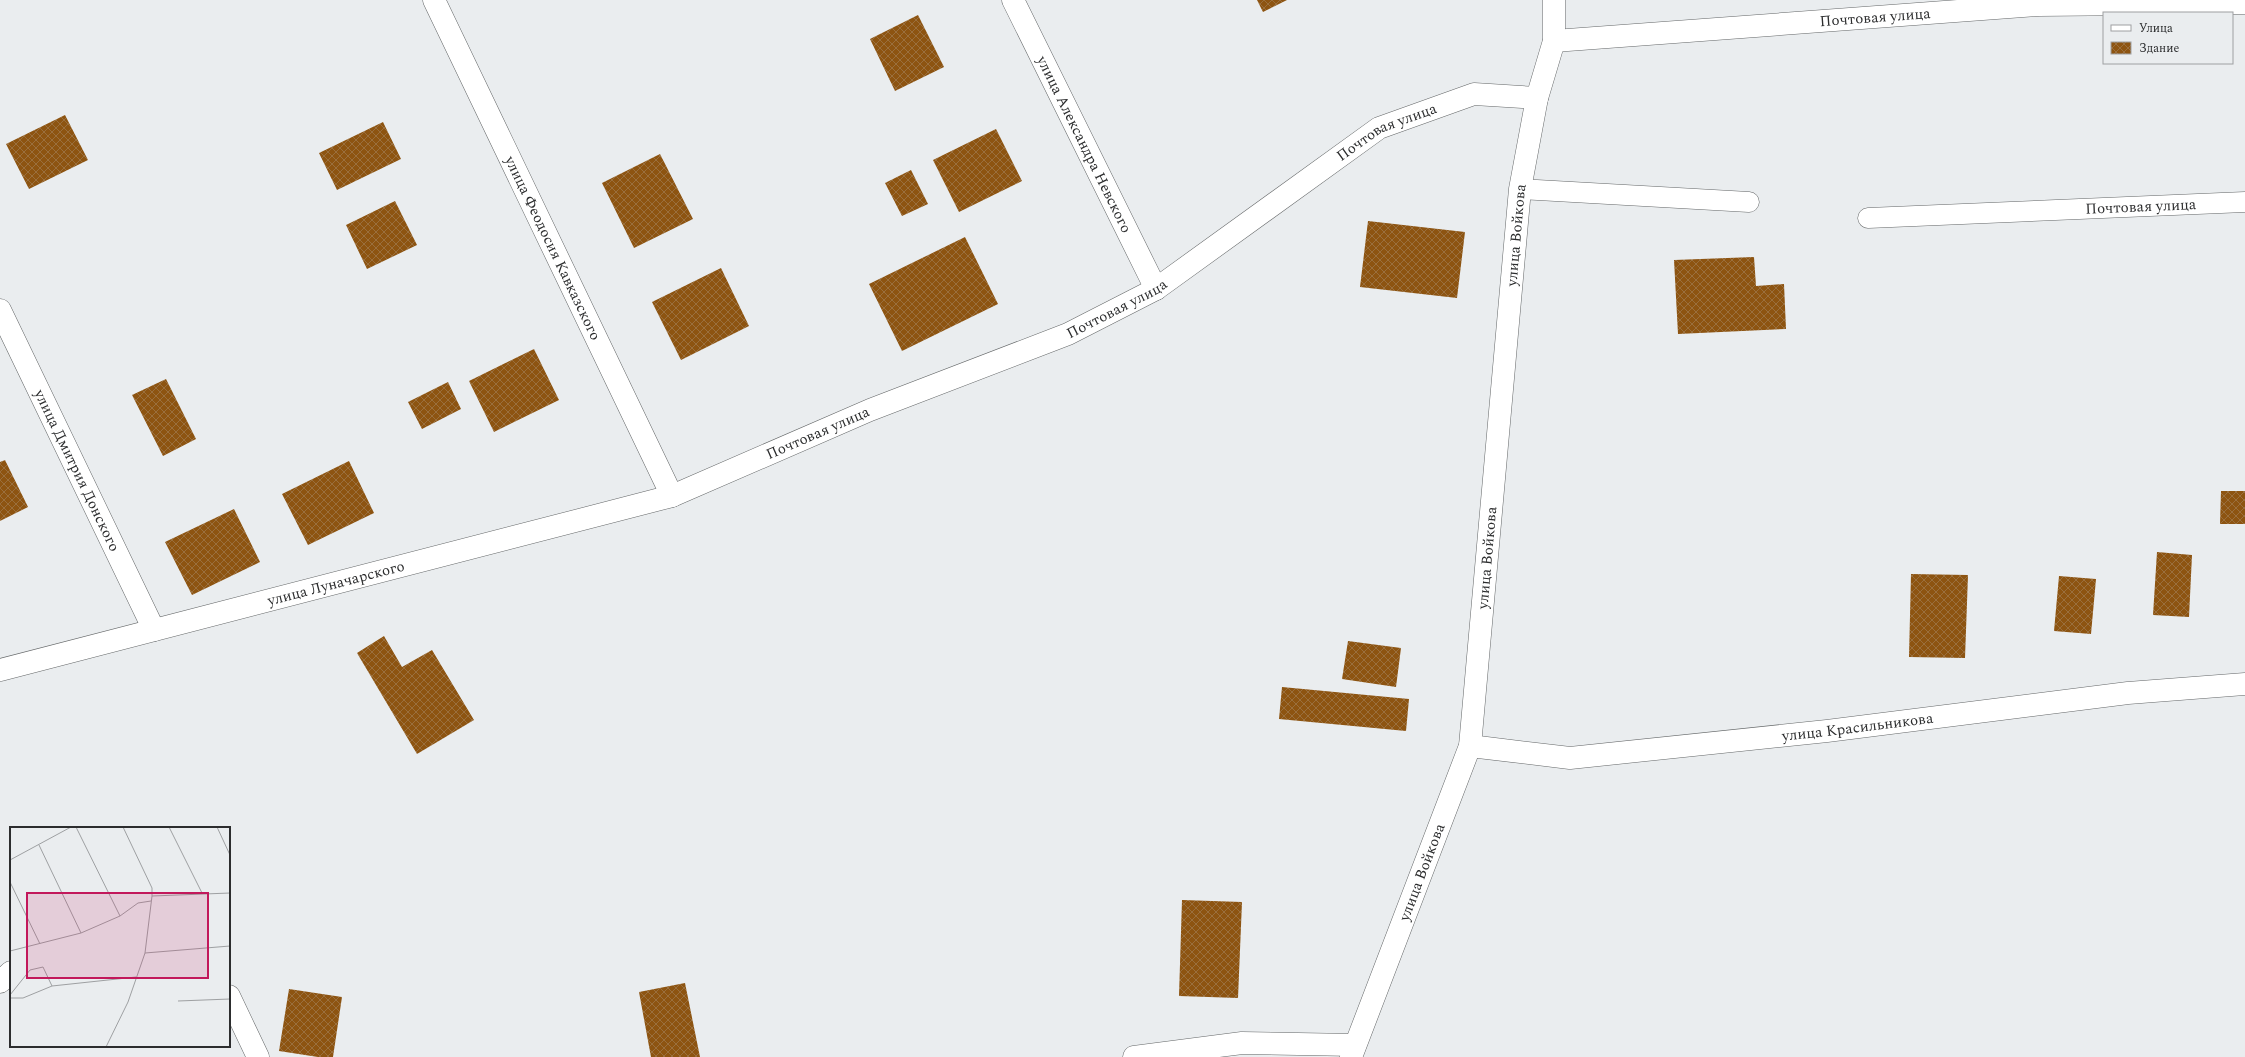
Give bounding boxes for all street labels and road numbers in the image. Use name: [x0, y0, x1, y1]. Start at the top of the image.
street label: Почтовая улица: [1819, 2, 1932, 33]
street label: улица Александра Невского: [1030, 51, 1138, 237]
street label: Почтовая улица: [1332, 97, 1441, 167]
street label: улица Феодосия Кавказского: [498, 151, 607, 344]
street label: улица Войкова: [1500, 181, 1533, 288]
street label: Почтовая улица: [2085, 193, 2197, 221]
street label: Почтовая улица: [1062, 273, 1173, 345]
street label: улица Дмитрия Донского: [27, 385, 126, 556]
street label: Почтовая улица: [762, 400, 874, 466]
street label: улица Войкова: [1471, 505, 1504, 611]
street label: улица Луначарского: [264, 555, 407, 613]
street label: улица Красильникова: [1780, 707, 1935, 748]
street label: улица Войкова: [1393, 819, 1452, 925]

